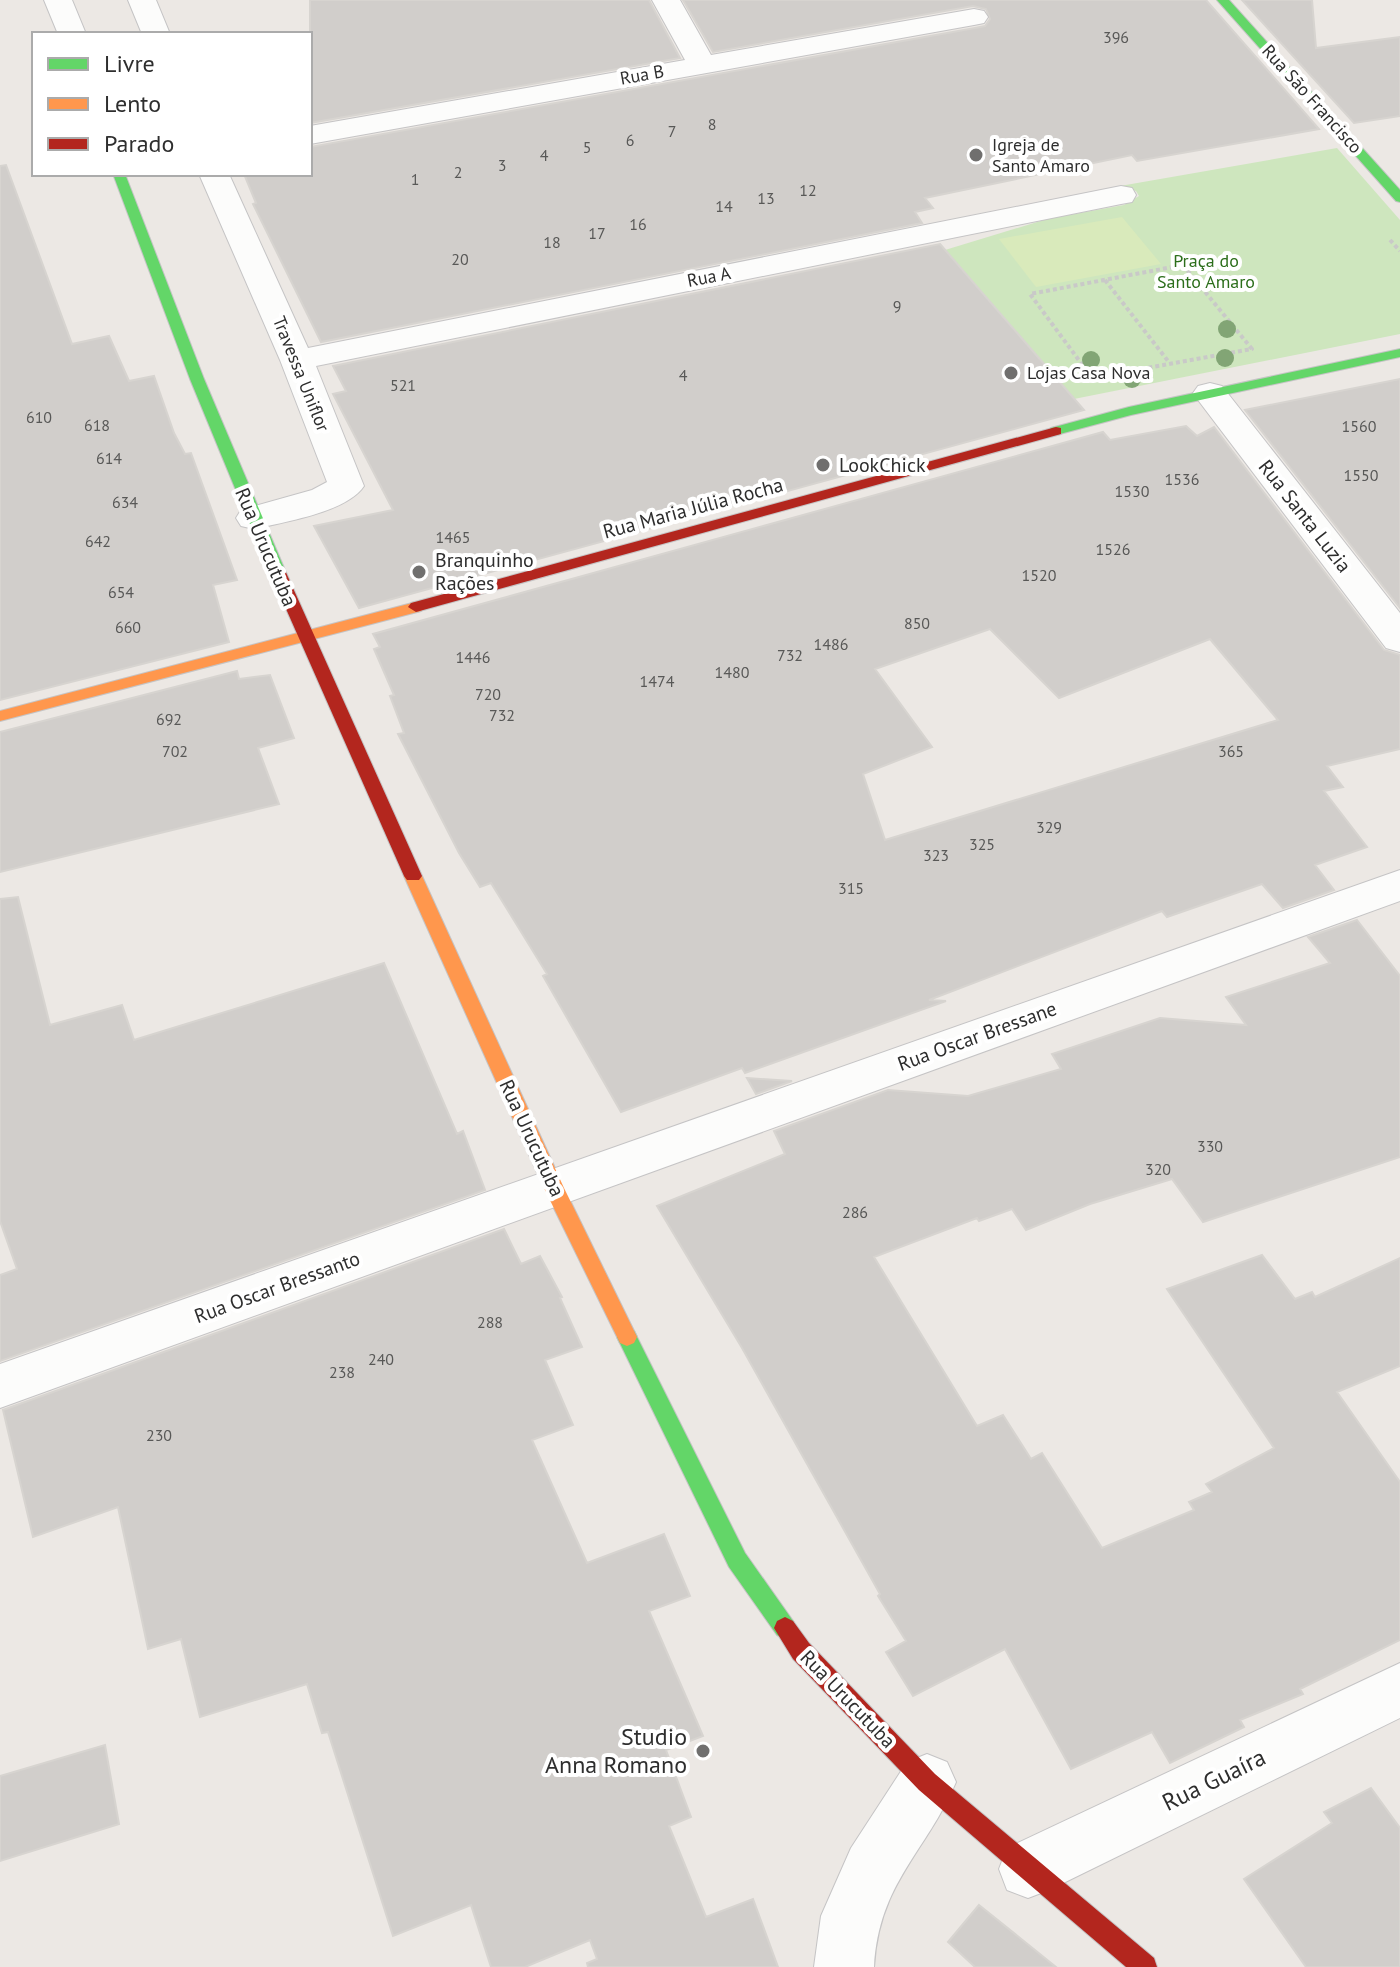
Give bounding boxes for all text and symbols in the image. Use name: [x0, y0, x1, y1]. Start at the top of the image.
house number: 396: [1103, 27, 1129, 47]
legend: [32, 32, 312, 176]
street label: Rua São Francisco: [1257, 39, 1367, 158]
text: Livre: [104, 48, 155, 79]
street label: Rua B: [618, 59, 666, 90]
text: Lento: [104, 88, 161, 119]
house number: 8: [708, 114, 716, 134]
house number: 7: [668, 121, 676, 141]
text: Parado: [104, 128, 174, 159]
house number: 6: [626, 130, 634, 150]
place label: Igreja de Santo Amaro: [992, 133, 1090, 177]
house number: 5: [583, 137, 591, 157]
house number: 4: [540, 145, 549, 165]
marker: Igreja de Santo Amaro: [967, 146, 985, 164]
house number: 3: [498, 155, 506, 175]
house number: 2: [454, 162, 462, 182]
house number: 1: [411, 169, 419, 189]
house number: 12: [799, 180, 817, 200]
house number: 13: [757, 188, 775, 208]
house number: 14: [715, 196, 733, 216]
house number: 16: [629, 214, 647, 234]
house number: 17: [588, 223, 606, 243]
house number: 18: [543, 232, 561, 252]
house number: 20: [451, 249, 469, 269]
park label: Praça do Santo Amaro: [1157, 249, 1255, 293]
street label: Rua A: [685, 261, 733, 292]
house number: 9: [893, 296, 901, 316]
street label: Travessa Uniflor: [268, 313, 335, 435]
place label: Lojas Casa Nova: [1027, 361, 1150, 384]
marker: Lojas Casa Nova: [1002, 364, 1020, 382]
house number: 4: [679, 365, 688, 385]
house number: 521: [390, 375, 416, 395]
house number: 610: [26, 407, 52, 427]
house number: 618: [84, 415, 110, 435]
house number: 1560: [1342, 416, 1377, 436]
house number: 614: [96, 448, 122, 468]
place label: LookChick: [839, 452, 926, 478]
street label: Rua Santa Luzia: [1253, 454, 1357, 578]
marker: LookChick: [814, 456, 832, 474]
house number: 1550: [1344, 465, 1379, 485]
house number: 1536: [1165, 469, 1199, 489]
street label: Rua Maria Júlia Rocha: [600, 471, 786, 545]
house number: 1530: [1115, 481, 1150, 501]
street label: Rua Urucutuba: [229, 484, 303, 610]
house number: 634: [112, 492, 138, 512]
house number: 1465: [436, 527, 470, 547]
house number: 642: [85, 531, 111, 551]
house number: 1526: [1096, 539, 1130, 559]
place label: Branquinho Rações: [435, 547, 534, 596]
marker: Branquinho Rações: [410, 563, 428, 581]
house number: 1520: [1022, 565, 1057, 585]
house number: 654: [108, 582, 134, 602]
house number: 850: [904, 613, 930, 633]
house number: 660: [115, 617, 141, 637]
house number: 1486: [814, 634, 848, 654]
house number: 732: [777, 645, 803, 665]
house number: 1446: [456, 647, 490, 667]
house number: 1480: [715, 662, 750, 682]
house number: 1474: [640, 671, 675, 691]
house number: 720: [475, 684, 501, 704]
house number: 732: [489, 705, 515, 725]
house number: 692: [156, 709, 182, 729]
house number: 702: [162, 741, 188, 761]
house number: 365: [1218, 741, 1244, 761]
house number: 329: [1036, 817, 1062, 837]
house number: 325: [969, 834, 995, 854]
house number: 323: [923, 845, 949, 865]
house number: 315: [838, 878, 864, 898]
street label: Rua Oscar Bressane: [894, 995, 1060, 1077]
street label: Rua Urucutuba: [493, 1075, 571, 1201]
house number: 330: [1197, 1136, 1223, 1156]
house number: 320: [1145, 1159, 1171, 1179]
house number: 286: [842, 1202, 868, 1222]
street label: Rua Oscar Bressanto: [191, 1245, 363, 1329]
house number: 288: [477, 1312, 503, 1332]
house number: 240: [368, 1349, 394, 1369]
house number: 238: [329, 1362, 355, 1382]
house number: 230: [146, 1425, 172, 1445]
street label: Rua Urucutuba: [795, 1644, 901, 1754]
place label: Studio Anna Romano: [545, 1721, 687, 1780]
street label: Rua Guaíra: [1157, 1741, 1271, 1818]
marker: Studio Anna Romano: [694, 1742, 712, 1760]

